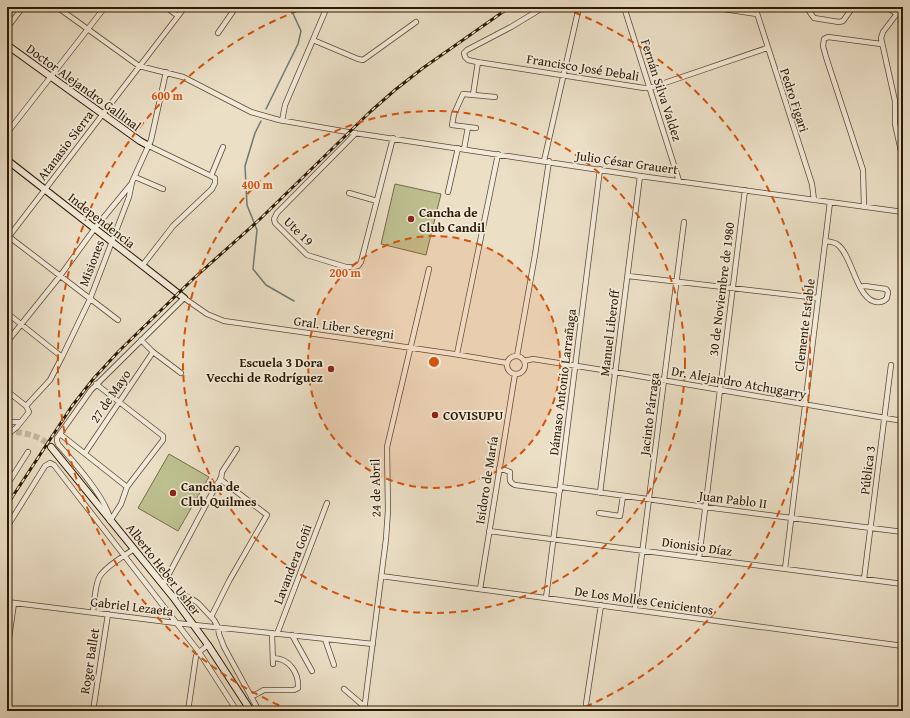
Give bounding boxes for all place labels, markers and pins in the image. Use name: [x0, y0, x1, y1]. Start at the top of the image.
place label: Cancha de Club Candil: [419, 203, 485, 237]
marker: Cancha de Club Candil: [406, 214, 416, 224]
place label: Escuela 3 Dora Vecchi de Rodríguez: [206, 353, 323, 387]
centre of rings: [427, 355, 441, 369]
marker: Escuela 3 Dora Vecchi de Rodríguez: [326, 364, 336, 374]
place label: COVISUPU: [443, 406, 503, 425]
marker: COVISUPU: [430, 410, 440, 420]
place label: Cancha de Club Quilmes: [181, 477, 257, 511]
marker: Cancha de Club Quilmes: [168, 488, 178, 498]

